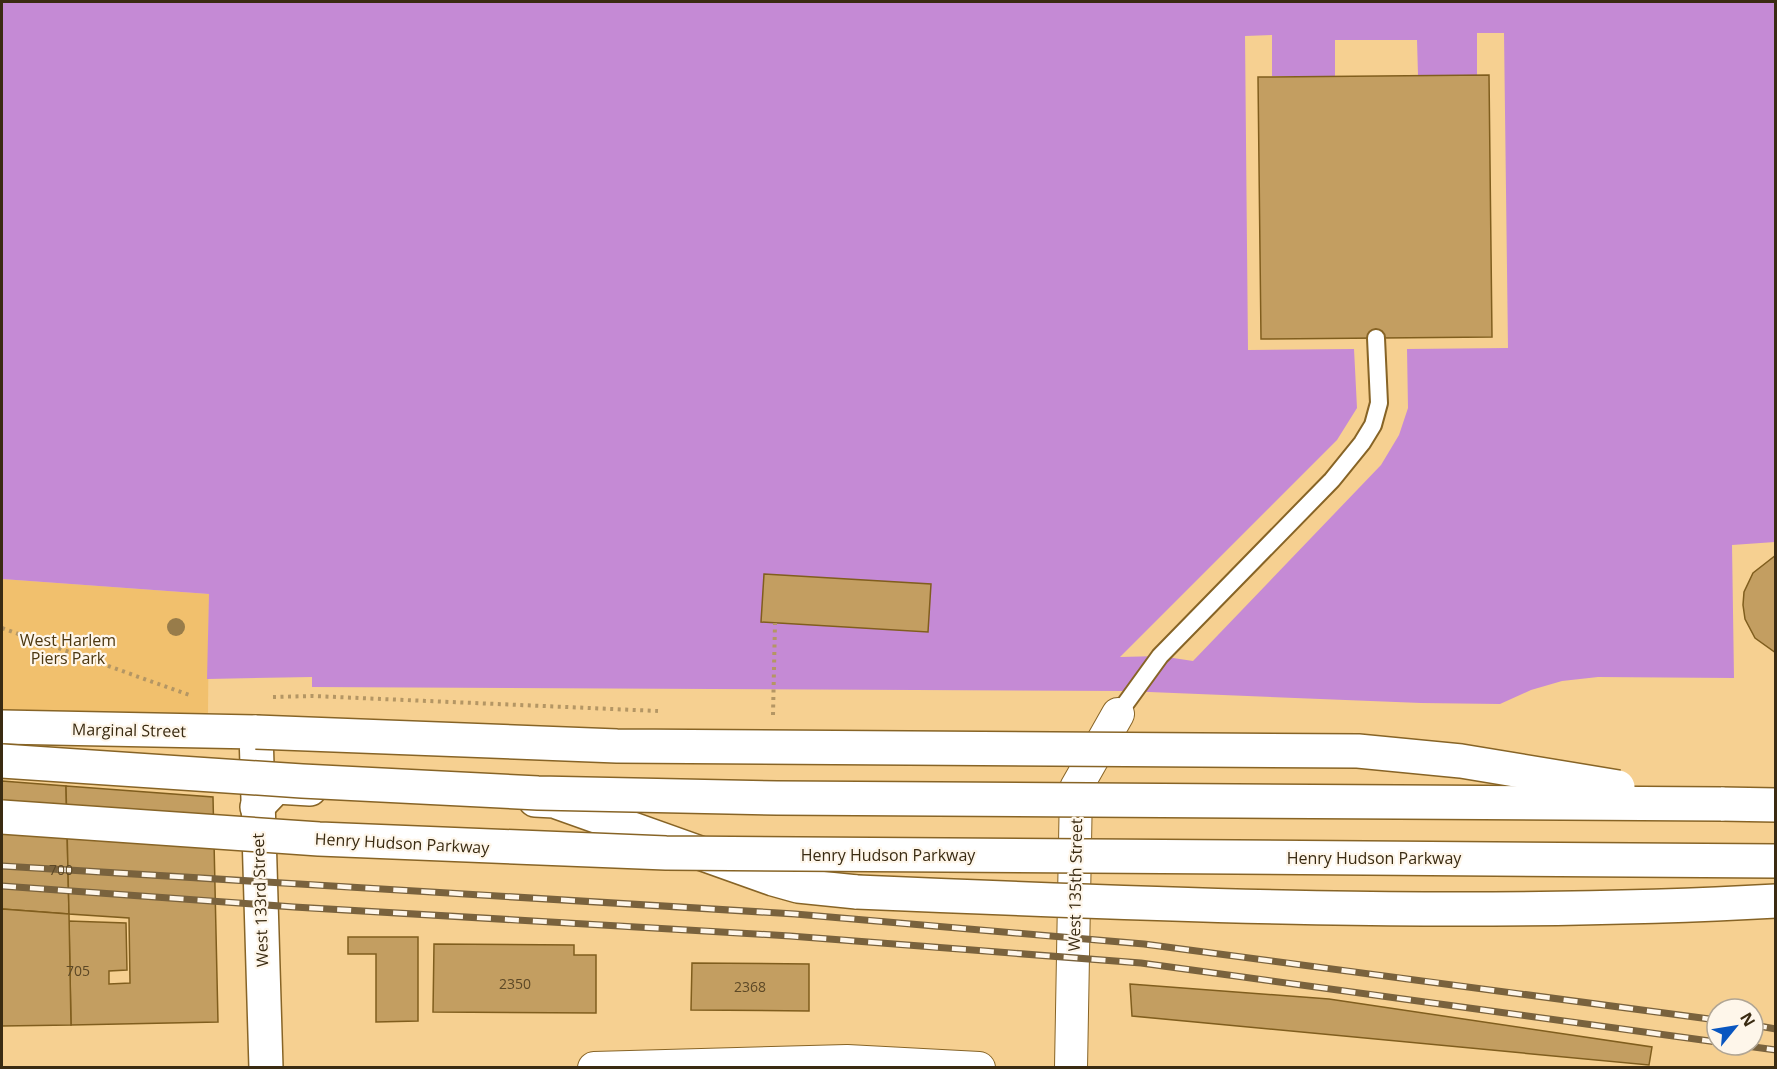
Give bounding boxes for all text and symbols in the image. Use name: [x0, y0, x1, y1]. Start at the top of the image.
park label: West Harlem Piers Park: [20, 629, 116, 669]
street label: Marginal Street: [72, 718, 187, 742]
street label: West 135th Street: [1063, 818, 1087, 952]
street label: Henry Hudson Parkway: [314, 827, 491, 859]
street label: West 133rd Street: [247, 832, 273, 967]
street label: Henry Hudson Parkway: [801, 844, 976, 866]
street label: Henry Hudson Parkway: [1287, 847, 1462, 869]
house number: 700: [49, 860, 73, 879]
house number: 705: [66, 961, 90, 980]
house number: 2350: [499, 974, 531, 993]
house number: 2368: [734, 977, 766, 996]
north arrow: [1705, 997, 1765, 1057]
text: N: [1735, 1008, 1761, 1031]

